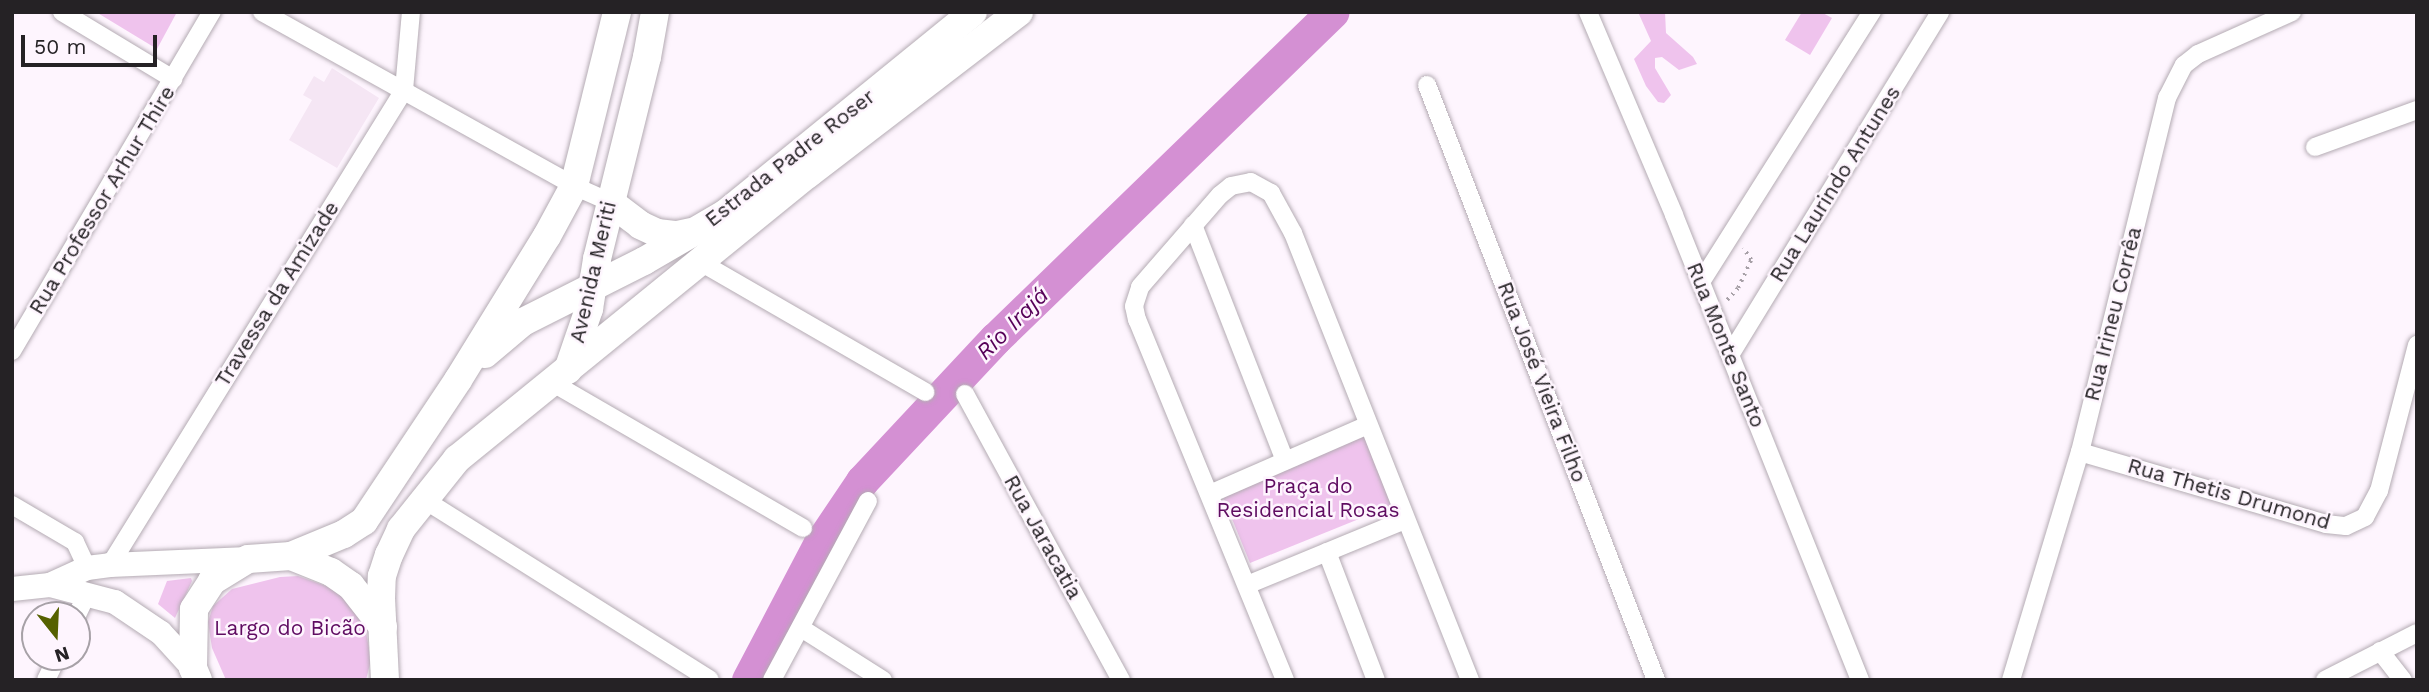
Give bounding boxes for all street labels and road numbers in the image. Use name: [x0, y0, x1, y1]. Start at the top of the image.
street label: Rua Professor Arhur Thire: [23, 80, 181, 320]
street label: Rua Laurindo Antunes: [1764, 81, 1906, 287]
street label: Estrada Padre Roser: [700, 84, 880, 232]
street label: Travessa da Amizade: [209, 196, 345, 392]
street label: Avenida Meriti: [564, 198, 622, 346]
street label: Rua Irineu Corrêa: [2079, 224, 2147, 404]
street label: Rua Monte Santo: [1681, 258, 1771, 432]
street label: Rua José Vieira Filho: [1492, 277, 1592, 487]
street label: Rua Thetis Drumond: [2124, 453, 2334, 535]
street label: Rua Jaracatia: [998, 470, 1088, 604]

